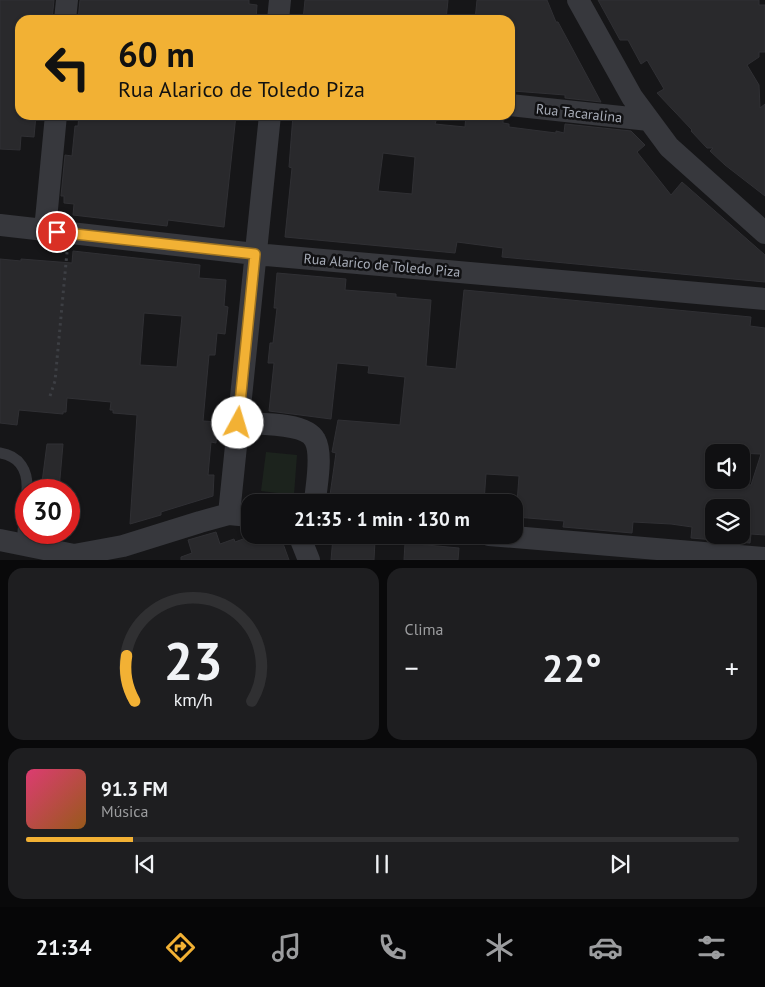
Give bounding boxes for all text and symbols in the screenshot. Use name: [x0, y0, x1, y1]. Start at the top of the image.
text: 60 m: [118, 31, 195, 77]
icon: left: [35, 35, 100, 100]
text: Rua Alarico de Toledo Piza: [118, 75, 365, 103]
street label: Rua Tacaralina: [535, 100, 623, 126]
pin: [36, 211, 78, 253]
icon: arrive: [43, 218, 71, 246]
street label: Rua Alarico de Toledo Piza: [303, 249, 461, 281]
position arrow: [211, 396, 263, 448]
map controls: [705, 444, 750, 544]
button: sound: [705, 444, 750, 489]
speed limit sign: 30: [15, 479, 80, 544]
button: layers: [705, 499, 750, 544]
text: 21:35 · 1 min · 130 m: [294, 507, 470, 531]
text: Clima: [405, 619, 444, 639]
text: 23: [164, 627, 223, 694]
text: 22°: [542, 643, 602, 692]
text: −: [405, 649, 419, 686]
text: +: [725, 649, 739, 686]
text: km/h: [174, 688, 213, 711]
text: 91.3 FM: [101, 777, 168, 801]
text: Música: [101, 801, 148, 821]
icon: previous: [131, 850, 159, 878]
icon: pause: [368, 850, 396, 878]
icon: next: [606, 850, 634, 878]
icon: directions: [163, 930, 198, 965]
icon: music: [269, 930, 304, 965]
icon: phone: [375, 930, 410, 965]
icon: climate: [482, 930, 517, 965]
icon: car: [588, 930, 623, 965]
icon: filters: [694, 930, 729, 965]
text: 21:34: [36, 933, 91, 961]

